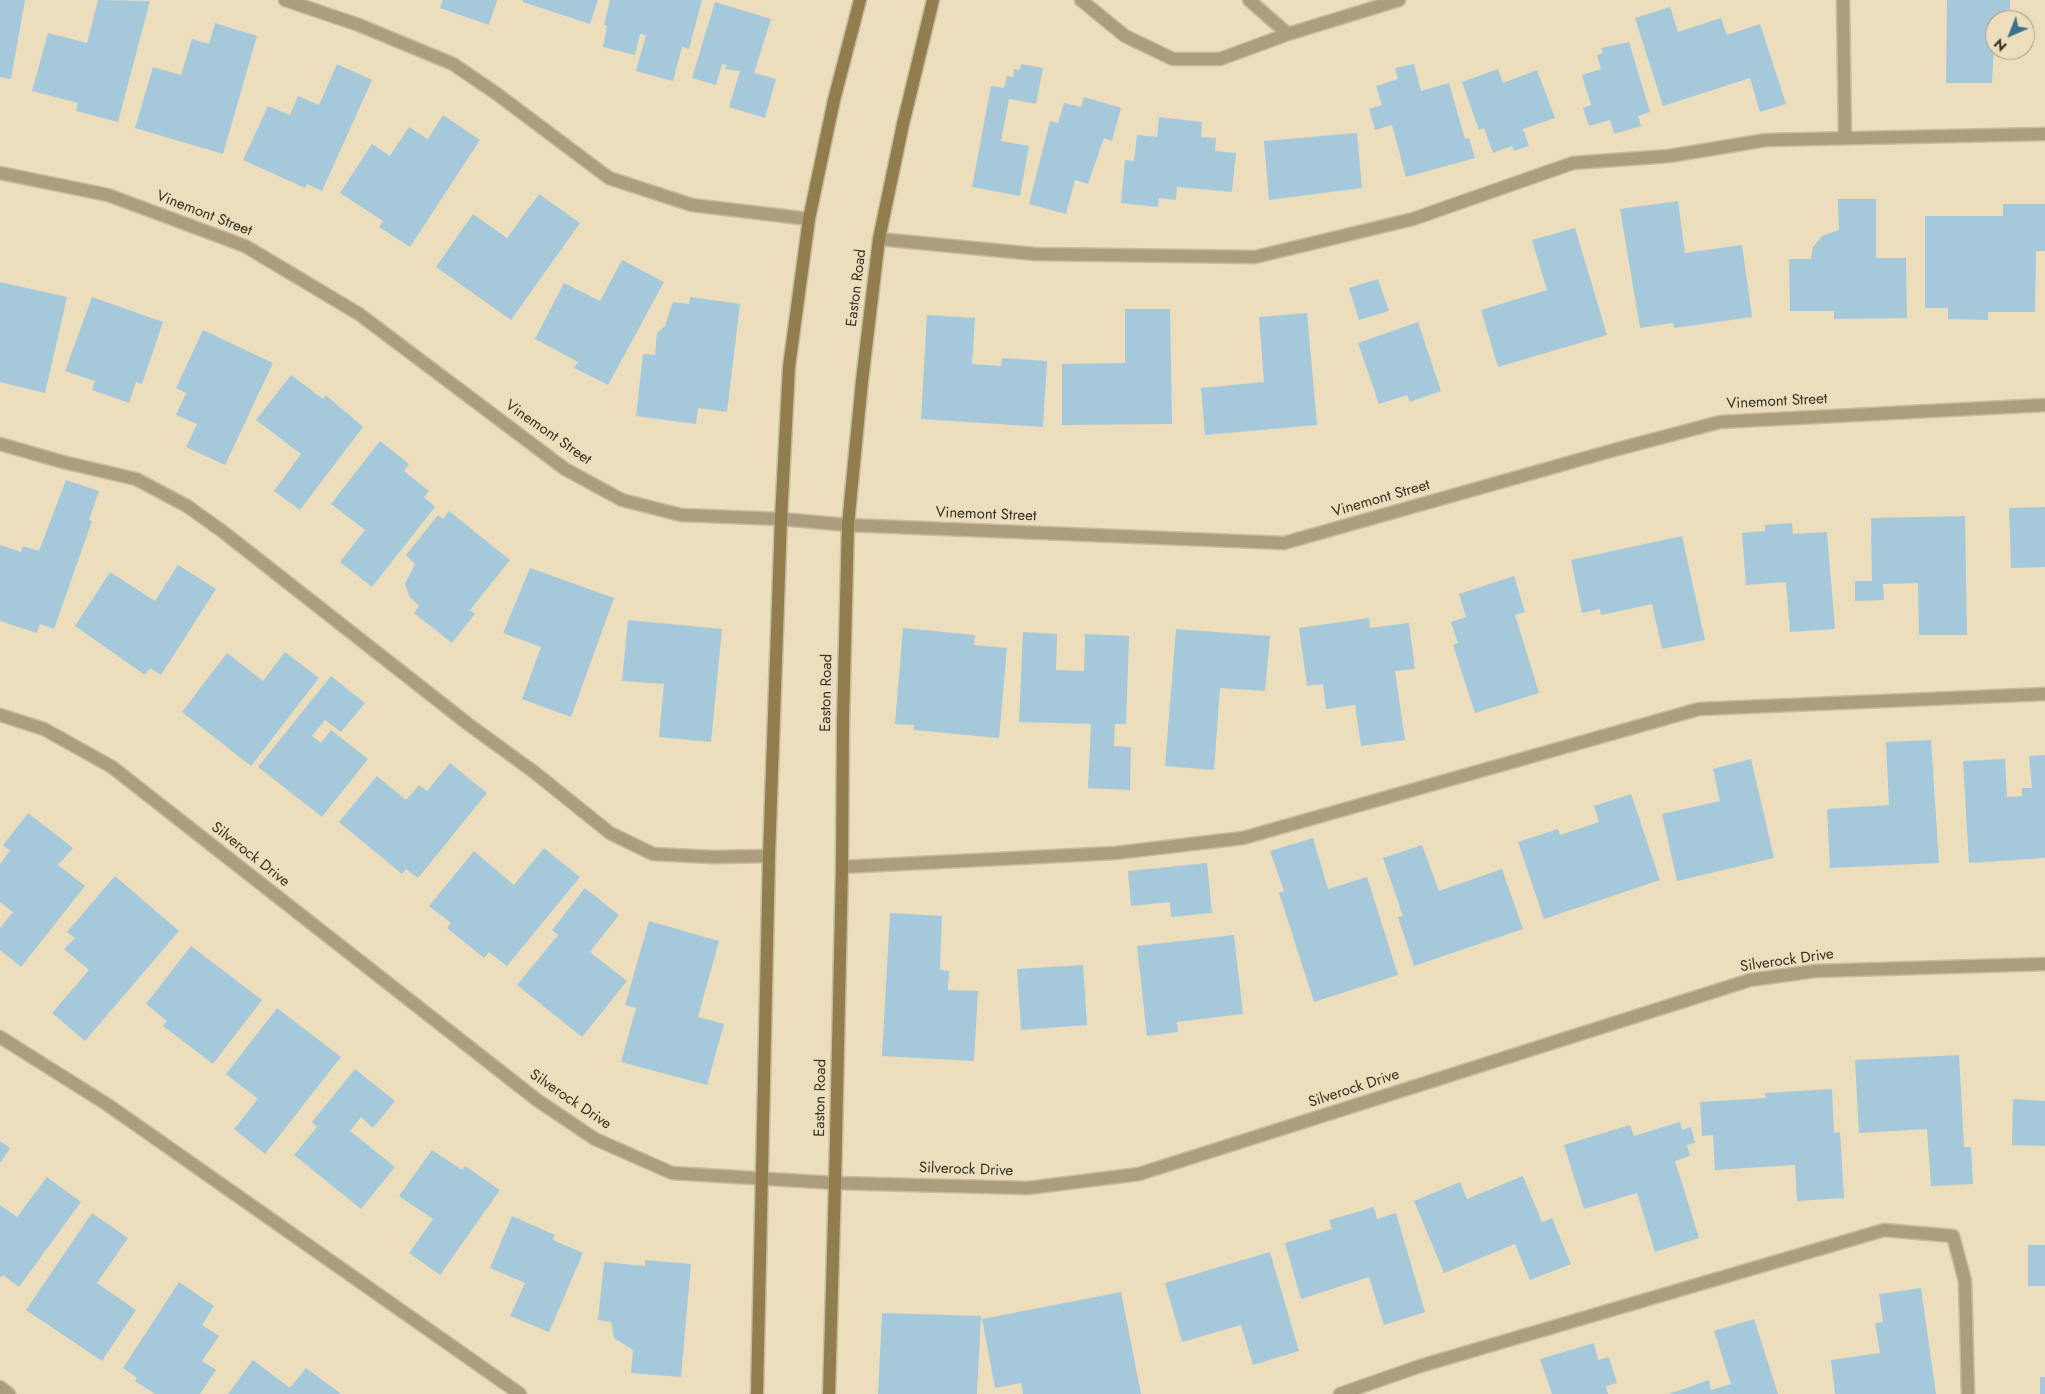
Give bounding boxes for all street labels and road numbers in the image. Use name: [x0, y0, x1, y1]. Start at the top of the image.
street label: Vinemont Street: [154, 187, 254, 241]
street label: Easton Road: [843, 248, 871, 328]
street label: Vinemont Street: [1726, 390, 1828, 414]
street label: Vinemont Street: [501, 397, 595, 469]
street label: Vinemont Street: [1330, 476, 1432, 522]
street label: Vinemont Street: [935, 504, 1037, 526]
street label: Easton Road: [817, 654, 837, 732]
street label: Silverock Drive: [207, 819, 293, 891]
street label: Silverock Drive: [1739, 946, 1835, 976]
street label: Easton Road: [811, 1059, 831, 1137]
street label: Silverock Drive: [526, 1066, 614, 1134]
street label: Silverock Drive: [1306, 1066, 1402, 1112]
street label: Silverock Drive: [919, 1159, 1013, 1181]

